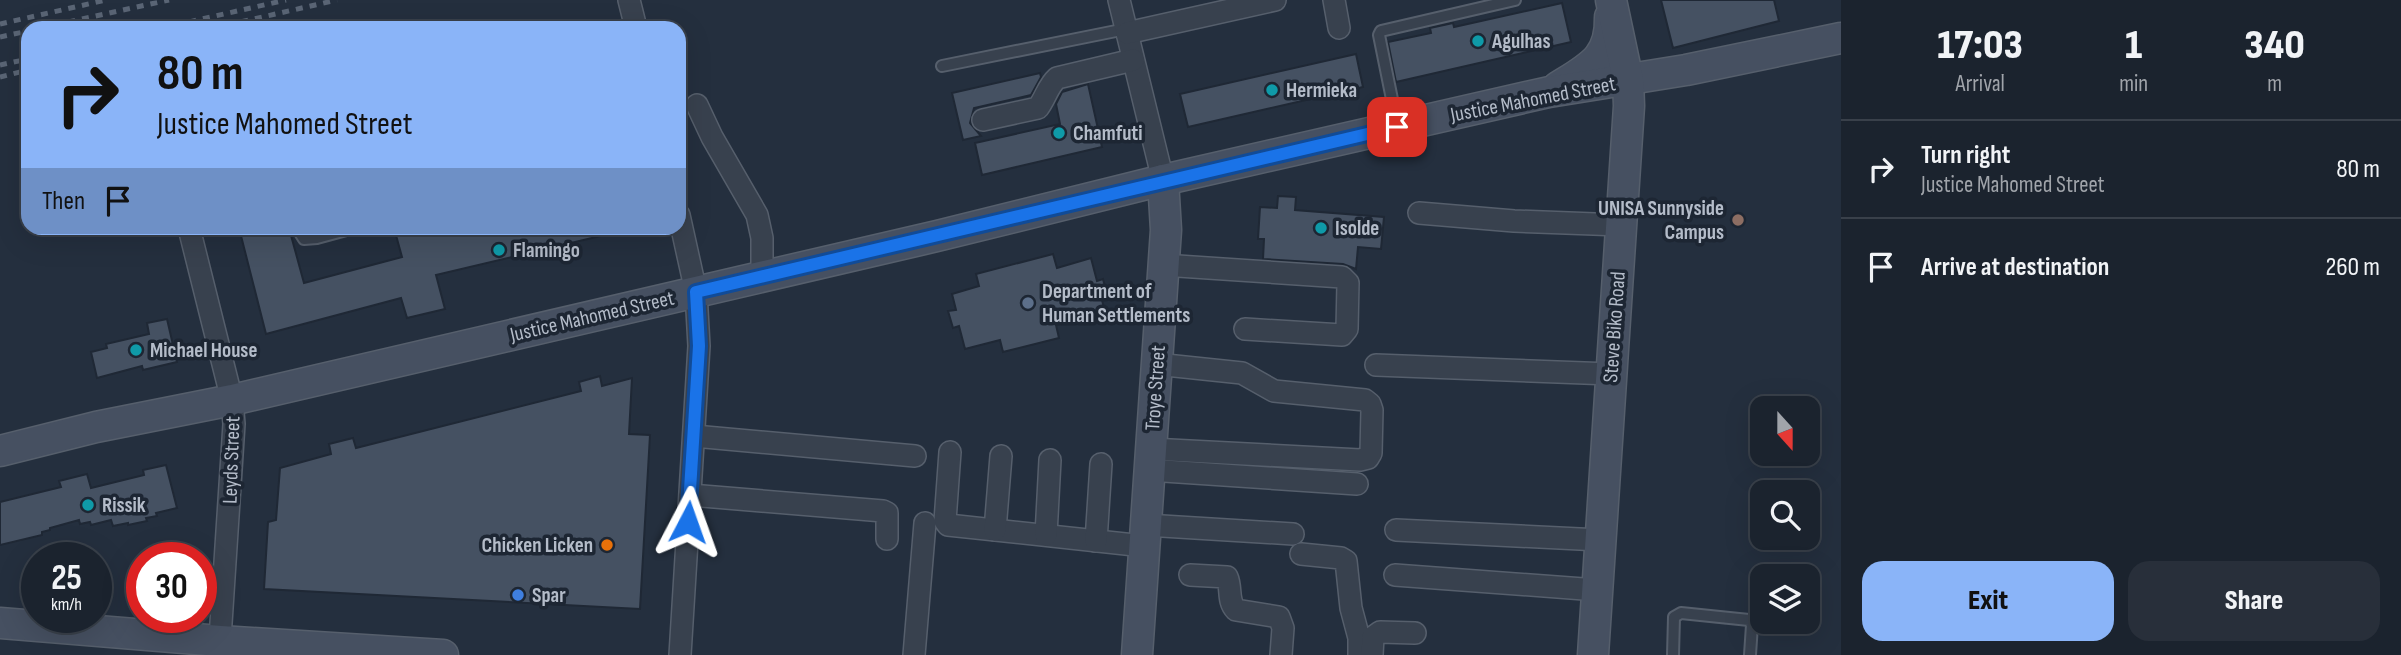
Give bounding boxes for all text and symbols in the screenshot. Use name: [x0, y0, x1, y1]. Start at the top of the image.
text: 17:03: [1937, 20, 2023, 71]
text: 1: [2125, 20, 2142, 71]
text: 340: [2244, 20, 2305, 71]
place label: Agulhas: [1491, 29, 1550, 54]
marker: Agulhas: [1470, 33, 1486, 49]
text: 80 m: [157, 45, 244, 104]
icon: right: [42, 49, 133, 140]
text: Arrival: [1955, 70, 2005, 98]
text: min: [2119, 70, 2148, 98]
text: m: [2267, 70, 2282, 98]
street label: Justice Mahomed Street: [1447, 71, 1618, 128]
place label: Hermieka: [1286, 78, 1357, 103]
marker: Hermieka: [1264, 82, 1280, 98]
pin: [1367, 97, 1427, 157]
text: Justice Mahomed Street: [157, 105, 412, 144]
icon: arrive: [1378, 108, 1416, 146]
place label: Chamfuti: [1073, 121, 1143, 146]
marker: Chamfuti: [1051, 125, 1067, 141]
text: Turn right: [1921, 140, 2010, 171]
icon: right: [1862, 150, 1900, 188]
text: 80 m: [2336, 154, 2380, 185]
text: Justice Mahomed Street: [1921, 171, 2105, 199]
icon: arrive: [99, 182, 137, 220]
text: Then: [42, 186, 85, 217]
place label: UNISA Sunnyside Campus: [1598, 196, 1724, 245]
marker: UNISA Sunnyside Campus: [1730, 212, 1746, 228]
place label: Isolde: [1335, 216, 1379, 241]
marker: Isolde: [1313, 220, 1329, 236]
place label: Flamingo: [513, 238, 580, 263]
marker: Flamingo: [491, 242, 507, 258]
icon: arrive: [1862, 248, 1900, 286]
text: Arrive at destination: [1921, 252, 2109, 283]
text: 260 m: [2325, 252, 2380, 283]
street label: Steve Biko Road: [1598, 271, 1631, 383]
place label: Department of Human Settlements: [1042, 279, 1190, 328]
street label: Justice Mahomed Street: [507, 285, 677, 348]
marker: Department of Human Settlements: [1020, 295, 1036, 311]
place label: Michael House: [150, 338, 257, 363]
marker: Michael House: [128, 342, 144, 358]
street label: Troye Street: [1140, 345, 1171, 431]
north arrow: [1750, 396, 1820, 466]
map controls: [1750, 396, 1820, 634]
street label: Leyds Street: [217, 416, 246, 504]
button: search: [1750, 480, 1820, 550]
position arrow: [651, 485, 725, 559]
place label: Rissik: [102, 493, 146, 518]
marker: Rissik: [80, 497, 96, 513]
place label: Chicken Licken: [482, 533, 593, 558]
marker: Chicken Licken: [599, 537, 615, 553]
speed limit sign: 30: [126, 542, 217, 633]
text: 25: [51, 557, 82, 600]
button: Exit: [1862, 561, 2114, 641]
button: Share: [2128, 561, 2380, 641]
button: layers: [1750, 564, 1820, 634]
place label: Spar: [532, 583, 566, 608]
marker: Spar: [510, 587, 526, 603]
text: km/h: [51, 594, 82, 615]

